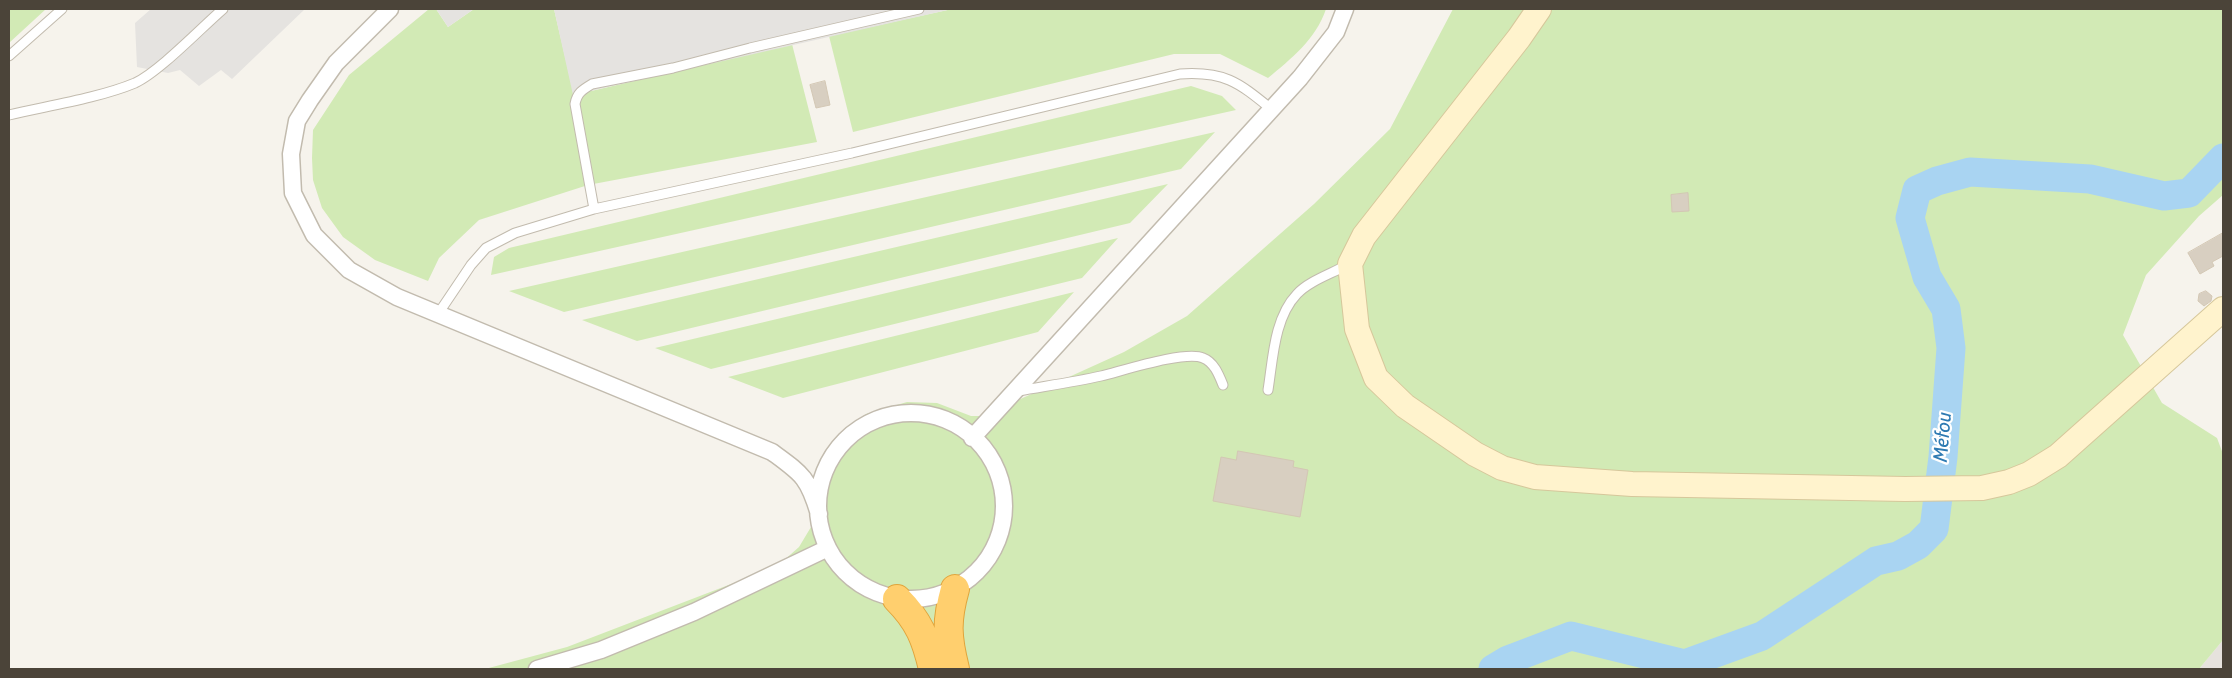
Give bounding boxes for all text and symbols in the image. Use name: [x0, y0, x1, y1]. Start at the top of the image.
water label: Méfou: [1929, 411, 1957, 463]

